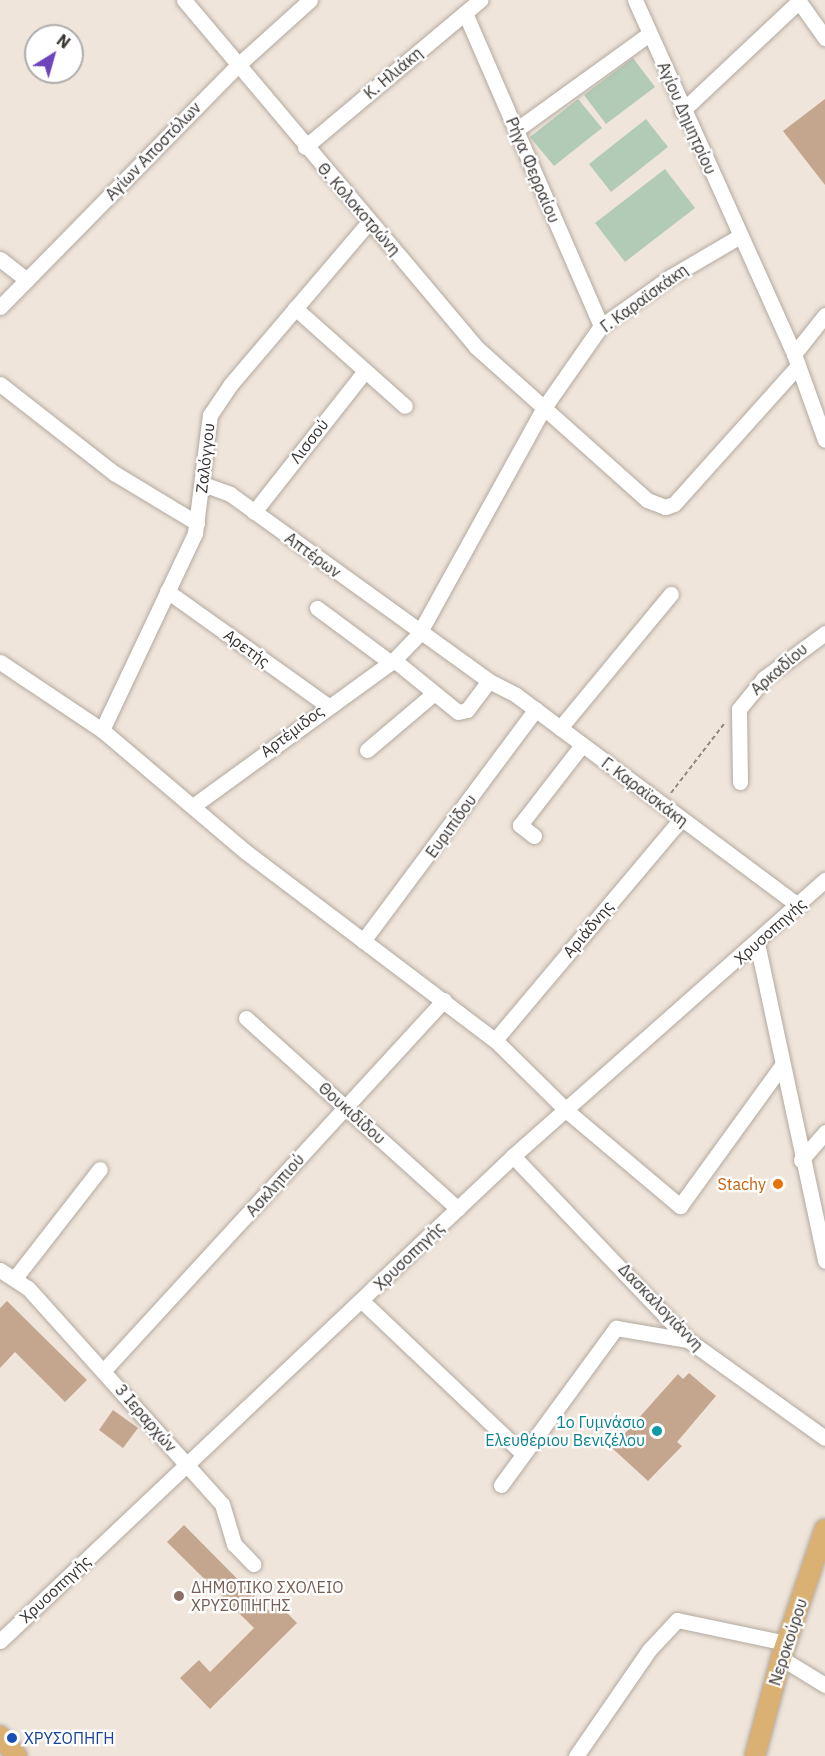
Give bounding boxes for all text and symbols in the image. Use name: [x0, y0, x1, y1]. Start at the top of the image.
north arrow: [24, 24, 84, 84]
text: N: [53, 30, 74, 53]
street label: Κ. Ηλιάκη: [360, 43, 426, 103]
street label: Αγίου Δημητρίου: [654, 59, 720, 177]
street label: Αγίων Αποστόλων: [101, 98, 205, 204]
street label: Ρήγα Φερραίου: [502, 114, 564, 226]
street label: Θ. Κολοκοτρώνη: [313, 159, 405, 259]
street label: Γ. Καραϊσκάκη: [596, 260, 692, 336]
street label: Λισσού: [286, 415, 332, 467]
street label: Ζαλόγγου: [192, 422, 218, 494]
street label: Απτέρων: [281, 528, 345, 582]
street label: Αρετής: [220, 625, 274, 671]
street label: Αρκαδίου: [747, 639, 811, 699]
street label: Αρτέμιδος: [257, 701, 327, 761]
street label: Γ. Καραϊσκάκη: [598, 753, 692, 831]
street label: Ευριπίδου: [422, 791, 480, 861]
street label: Χρυσοπηγής: [730, 894, 810, 968]
street label: Αριάδνης: [559, 897, 617, 961]
street label: Θουκιδίδου: [315, 1078, 389, 1148]
street label: Ασκληπιού: [242, 1150, 308, 1220]
place label: Stachy: [718, 1174, 766, 1194]
marker: Stachy: [771, 1177, 785, 1191]
street label: Χρυσοπηγής: [370, 1218, 448, 1294]
street label: Δασκαλογιάννη: [614, 1259, 708, 1355]
street label: 3 Ιεραρχών: [111, 1380, 181, 1456]
place label: 1ο Γυμνάσιο Ελευθέριου Βενιζέλου: [485, 1412, 645, 1450]
marker: 1ο Γυμνάσιο Ελευθέριου Βενιζέλου: [650, 1424, 664, 1438]
street label: Χρυσοπηγής: [16, 1551, 94, 1627]
place label: ΔΗΜΟΤΙΚΟ ΣΧΟΛΕΙΟ ΧΡΥΣΟΠΗΓΗΣ: [191, 1577, 344, 1615]
marker: ΔΗΜΟΤΙΚΟ ΣΧΟΛΕΙΟ ΧΡΥΣΟΠΗΓΗΣ: [172, 1589, 186, 1603]
street label: Νεροκούρου: [765, 1596, 811, 1688]
place label: ΧΡΥΣΟΠΗΓΗ: [24, 1728, 115, 1748]
marker: ΧΡΥΣΟΠΗΓΗ: [5, 1731, 19, 1745]

